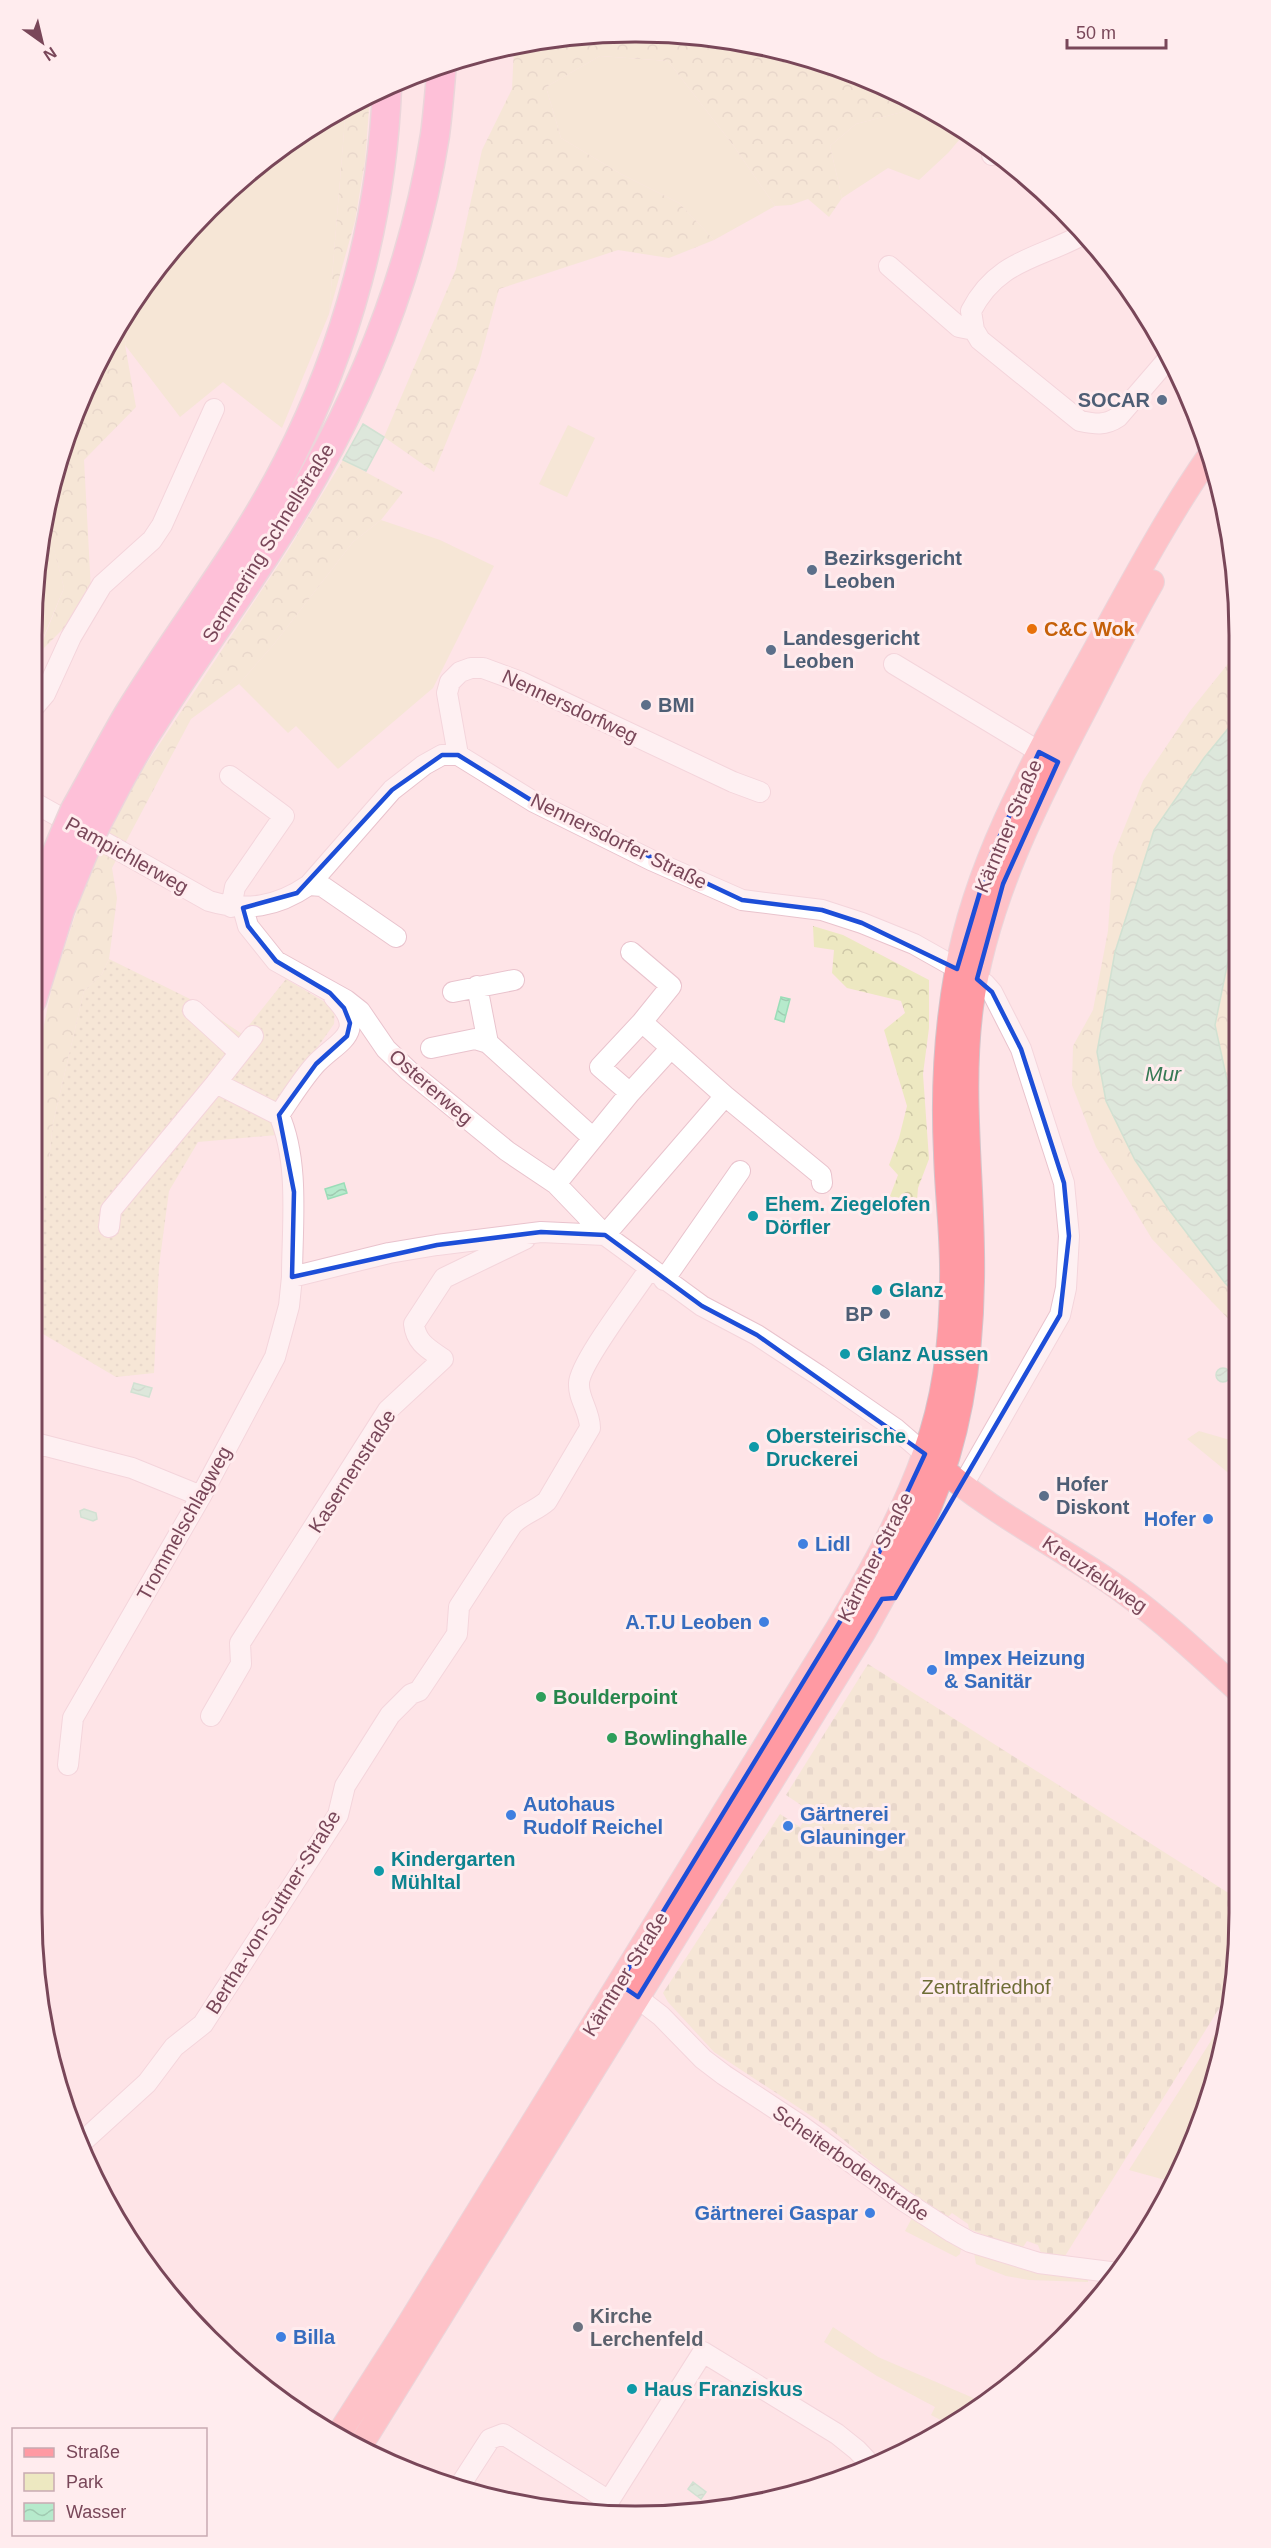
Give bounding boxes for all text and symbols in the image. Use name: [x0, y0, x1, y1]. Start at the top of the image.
north arrow: [12, 12, 72, 72]
scale bar: [1067, 12, 1166, 50]
text: 50 m: [1076, 23, 1116, 43]
text: N: [41, 44, 60, 64]
place label: SOCAR: [1078, 389, 1151, 411]
marker: SOCAR: [1155, 393, 1169, 407]
street label: Semmering Schnellstraße: [198, 440, 338, 646]
place label: Bezirksgericht Leoben: [824, 547, 962, 592]
marker: Bezirksgericht Leoben: [805, 563, 819, 577]
place label: C&C Wok: [1044, 618, 1136, 640]
marker: C&C Wok: [1025, 622, 1039, 636]
place label: Landesgericht Leoben: [783, 627, 920, 672]
marker: Landesgericht Leoben: [764, 643, 778, 657]
street label: Nennersdorfweg: [499, 665, 641, 747]
place label: BMI: [658, 694, 695, 716]
marker: BMI: [639, 698, 653, 712]
street label: Kärntner Straße: [970, 756, 1046, 896]
street label: Nennersdorfer Straße: [527, 789, 711, 893]
street label: Pampichlerweg: [62, 812, 192, 898]
street label: Ostererweg: [385, 1045, 477, 1129]
water label: Mur: [1145, 1062, 1182, 1085]
place label: Ehem. Ziegelofen Dörfler: [765, 1193, 931, 1238]
marker: Ehem. Ziegelofen Dörfler: [746, 1209, 760, 1223]
place label: Glanz: [889, 1279, 943, 1301]
marker: Glanz: [870, 1283, 884, 1297]
place label: BP: [845, 1303, 873, 1325]
marker: BP: [878, 1307, 892, 1321]
place label: Glanz Aussen: [857, 1343, 989, 1365]
marker: Glanz Aussen: [838, 1347, 852, 1361]
street label: Kasernenstraße: [304, 1405, 400, 1537]
place label: Obersteirische Druckerei: [766, 1425, 906, 1470]
marker: Obersteirische Druckerei: [747, 1440, 761, 1454]
street label: Trommelschlagweg: [133, 1442, 235, 1604]
place label: Hofer Diskont: [1056, 1473, 1130, 1518]
street label: Kärntner Straße: [833, 1489, 917, 1625]
marker: Hofer Diskont: [1037, 1489, 1051, 1503]
place label: Hofer: [1144, 1508, 1196, 1530]
marker: Hofer: [1201, 1512, 1215, 1526]
street label: Kreuzfeldweg: [1039, 1531, 1151, 1617]
place label: Lidl: [815, 1533, 851, 1555]
marker: Lidl: [796, 1537, 810, 1551]
place label: A.T.U Leoben: [625, 1611, 752, 1633]
marker: A.T.U Leoben: [757, 1615, 771, 1629]
place label: Impex Heizung & Sanitär: [944, 1647, 1085, 1692]
marker: Impex Heizung & Sanitär: [925, 1663, 939, 1677]
place label: Boulderpoint: [553, 1686, 678, 1708]
marker: Boulderpoint: [534, 1690, 548, 1704]
place label: Bowlinghalle: [624, 1727, 747, 1749]
marker: Bowlinghalle: [605, 1731, 619, 1745]
place label: Autohaus Rudolf Reichel: [523, 1793, 663, 1838]
place label: Gärtnerei Glauninger: [800, 1803, 906, 1848]
street label: Bertha-von-Suttner-Straße: [201, 1806, 345, 2018]
marker: Autohaus Rudolf Reichel: [504, 1808, 518, 1822]
marker: Gärtnerei Glauninger: [781, 1819, 795, 1833]
place label: Kindergarten Mühltal: [391, 1848, 515, 1893]
marker: Kindergarten Mühltal: [372, 1864, 386, 1878]
street label: Kärntner Straße: [578, 1908, 672, 2040]
park label: Zentralfriedhof: [922, 1976, 1051, 1998]
street label: Scheiterbodenstraße: [769, 2101, 933, 2225]
place label: Gärtnerei Gaspar: [695, 2202, 858, 2224]
marker: Gärtnerei Gaspar: [863, 2206, 877, 2220]
place label: Kirche Lerchenfeld: [590, 2305, 703, 2350]
marker: Kirche Lerchenfeld: [571, 2320, 585, 2334]
place label: Billa: [293, 2326, 336, 2348]
marker: Billa: [274, 2330, 288, 2344]
place label: Haus Franziskus: [644, 2378, 803, 2400]
marker: Haus Franziskus: [625, 2382, 639, 2396]
legend: [12, 2428, 207, 2536]
text: Straße: [66, 2442, 120, 2462]
text: Park: [66, 2472, 104, 2492]
text: Wasser: [66, 2502, 126, 2522]

